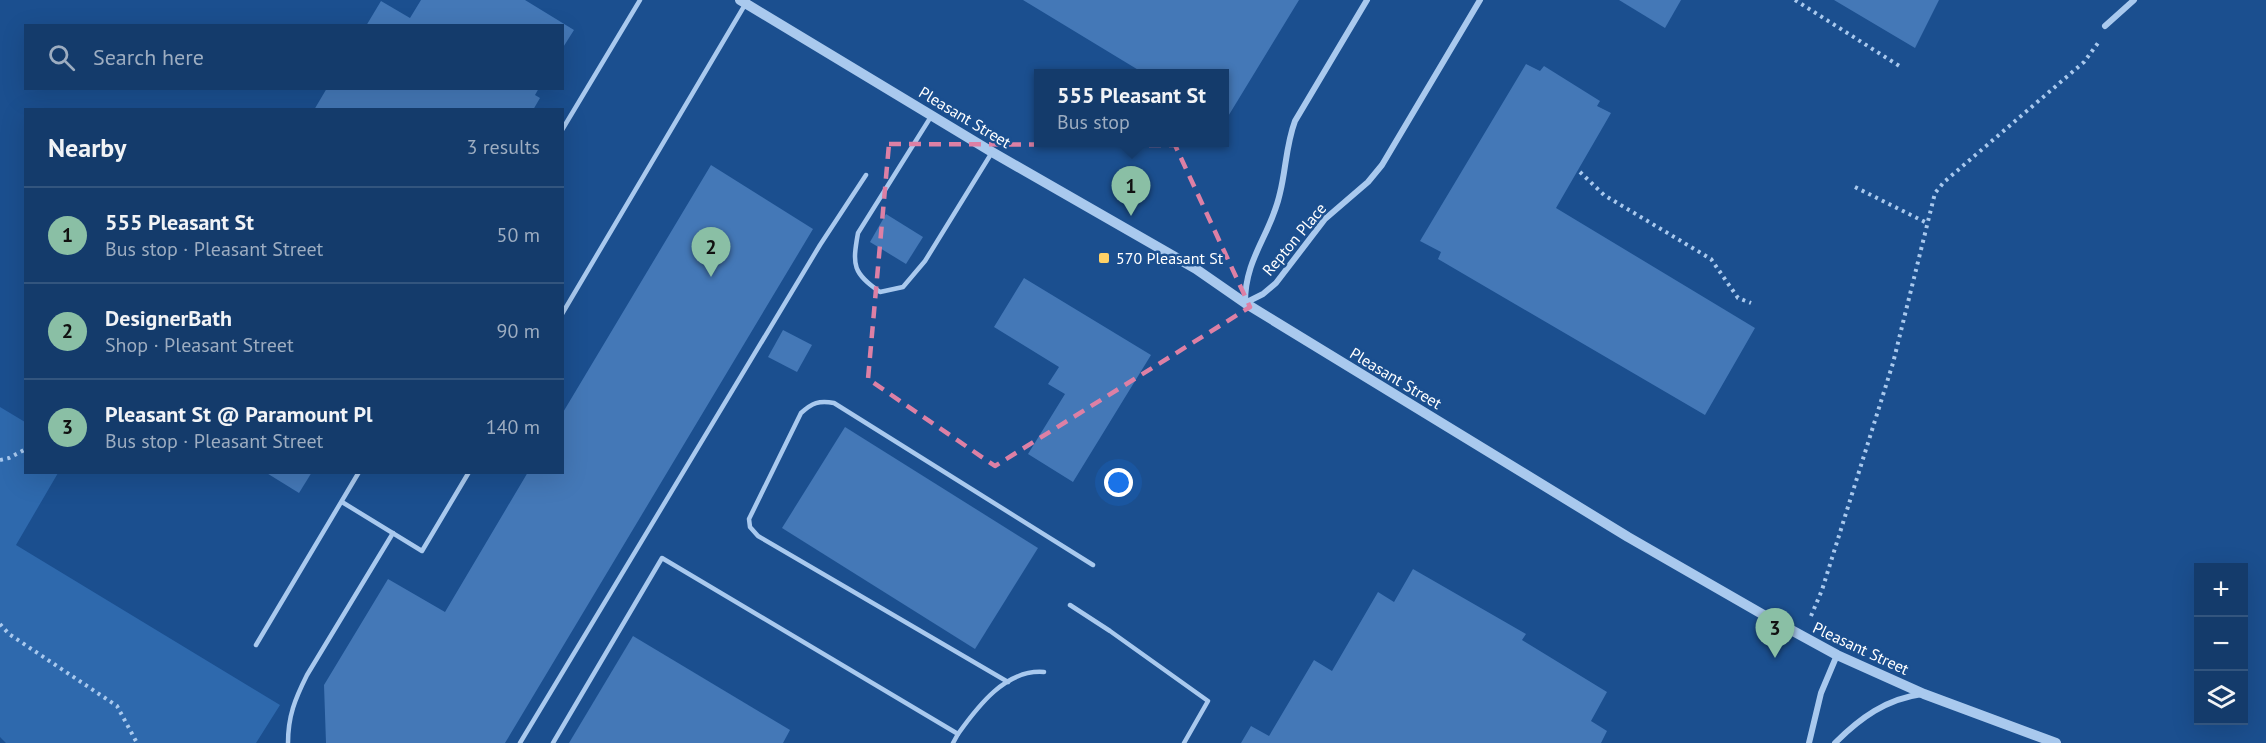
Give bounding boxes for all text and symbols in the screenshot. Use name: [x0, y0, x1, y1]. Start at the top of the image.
search box: [24, 24, 564, 90]
icon: search: [45, 41, 78, 74]
text: Search here: [93, 43, 204, 71]
popup: [1034, 69, 1229, 147]
text: 555 Pleasant St: [1057, 81, 1206, 109]
street label: Pleasant Street: [915, 82, 1015, 153]
text: Bus stop: [1057, 109, 1130, 135]
text: Nearby: [48, 131, 126, 164]
text: 3 results: [467, 134, 540, 160]
pin: 1: [1112, 166, 1150, 216]
street label: Repton Place: [1258, 199, 1330, 279]
text: 555 Pleasant St: [105, 208, 254, 236]
text: 1: [62, 222, 73, 248]
text: 50 m: [497, 222, 540, 248]
pin: 2: [692, 228, 730, 277]
text: Bus stop · Pleasant Street: [105, 236, 323, 262]
place label: 570 Pleasant St: [1116, 248, 1224, 268]
marker: 570 Pleasant St: [1097, 251, 1111, 265]
text: DesignerBath: [105, 304, 232, 332]
text: 2: [62, 318, 73, 344]
text: 90 m: [497, 318, 540, 344]
text: Shop · Pleasant Street: [105, 332, 294, 358]
street label: Pleasant Street: [1346, 343, 1446, 414]
text: Pleasant St @ Paramount Pl: [105, 400, 372, 428]
text: 3: [62, 414, 73, 440]
text: 140 m: [486, 414, 540, 440]
text: Bus stop · Pleasant Street: [105, 428, 323, 454]
your location: [1104, 468, 1133, 497]
map controls: [2194, 563, 2248, 725]
button: +: [2194, 563, 2248, 617]
pin: 3: [1756, 608, 1794, 658]
street label: Pleasant Street: [1810, 617, 1913, 679]
button: −: [2194, 617, 2248, 671]
button: layers: [2194, 671, 2248, 725]

